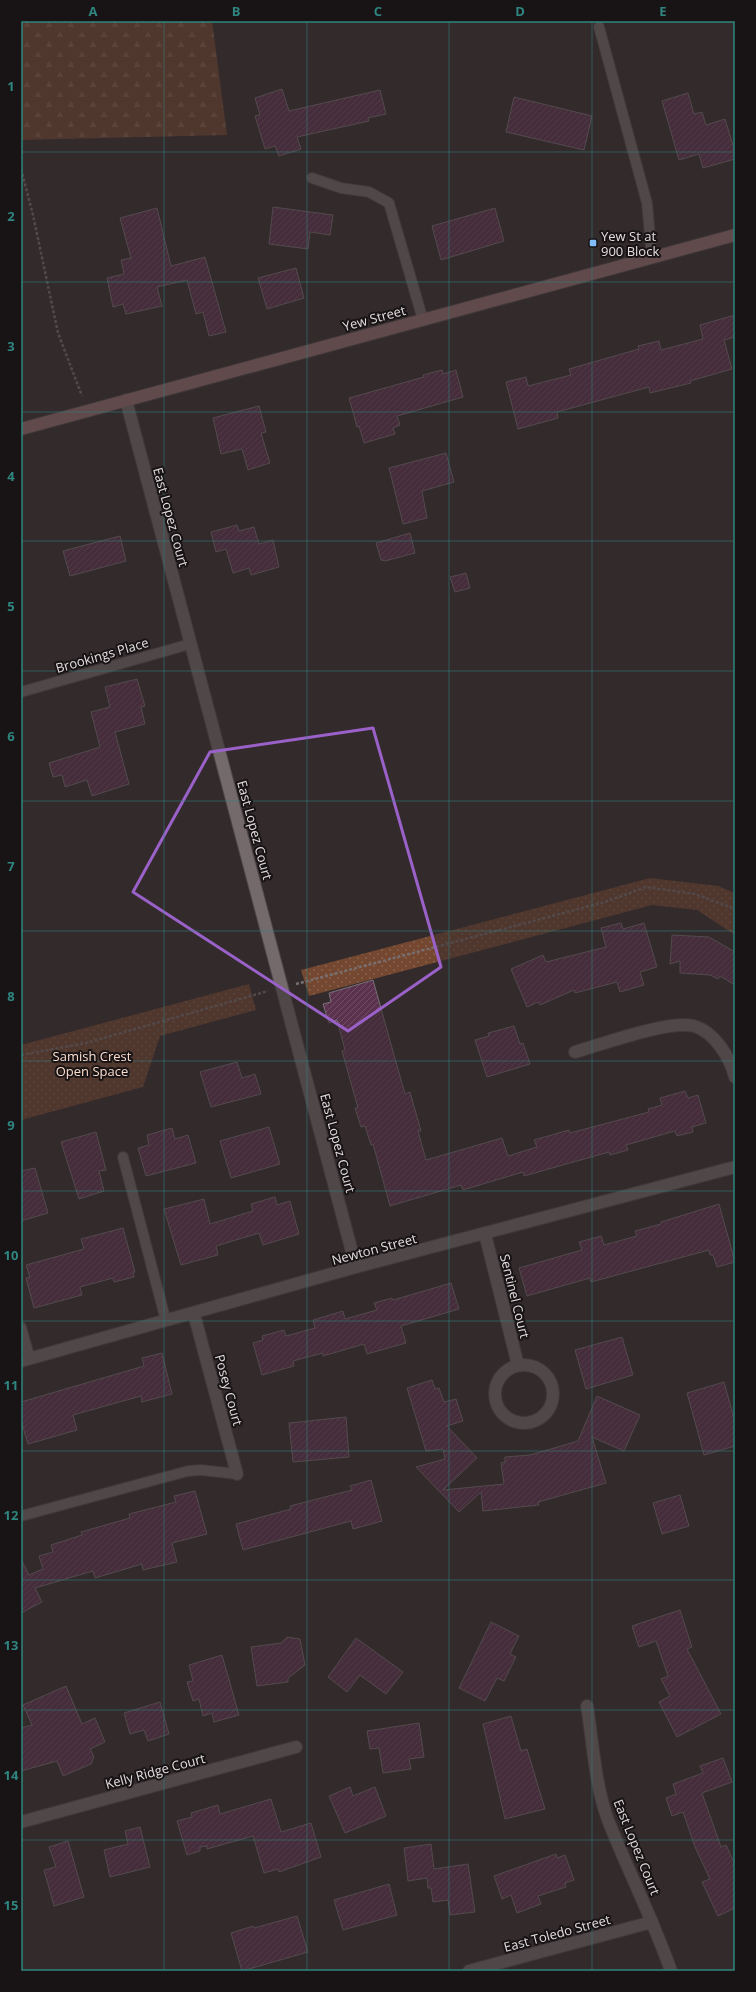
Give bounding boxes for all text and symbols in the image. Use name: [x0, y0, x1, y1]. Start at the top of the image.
text: A: [89, 2, 98, 20]
text: B: [232, 2, 241, 20]
text: C: [374, 2, 382, 20]
text: D: [515, 2, 525, 20]
text: E: [659, 2, 667, 20]
text: 1: [7, 77, 15, 95]
text: 2: [7, 207, 15, 225]
place label: Yew St at 900 Block: [601, 227, 659, 260]
marker: Yew St at 900 Block: [588, 238, 598, 248]
street label: Yew Street: [341, 301, 408, 335]
text: 3: [7, 337, 15, 355]
street label: East Lopez Court: [149, 465, 193, 569]
text: 4: [7, 467, 15, 485]
text: 5: [7, 597, 15, 615]
street label: Brookings Place: [53, 633, 151, 677]
text: 6: [7, 727, 15, 745]
street label: East Lopez Court: [233, 778, 277, 882]
text: 7: [7, 857, 15, 875]
text: 8: [7, 987, 15, 1005]
park label: Samish Crest Open Space: [53, 1047, 132, 1080]
street label: East Lopez Court: [316, 1091, 360, 1195]
text: 9: [7, 1116, 15, 1134]
street label: Newton Street: [330, 1229, 419, 1269]
text: 10: [4, 1246, 18, 1264]
street label: Sentinel Court: [496, 1252, 534, 1340]
street label: Posey Court: [211, 1352, 247, 1428]
text: 11: [4, 1376, 18, 1394]
text: 12: [4, 1506, 19, 1524]
text: 13: [4, 1636, 18, 1654]
street label: Kelly Ridge Court: [103, 1749, 207, 1793]
text: 14: [4, 1766, 19, 1784]
street label: East Lopez Court: [610, 1796, 665, 1898]
text: 15: [4, 1896, 18, 1914]
street label: East Toledo Street: [502, 1910, 613, 1956]

